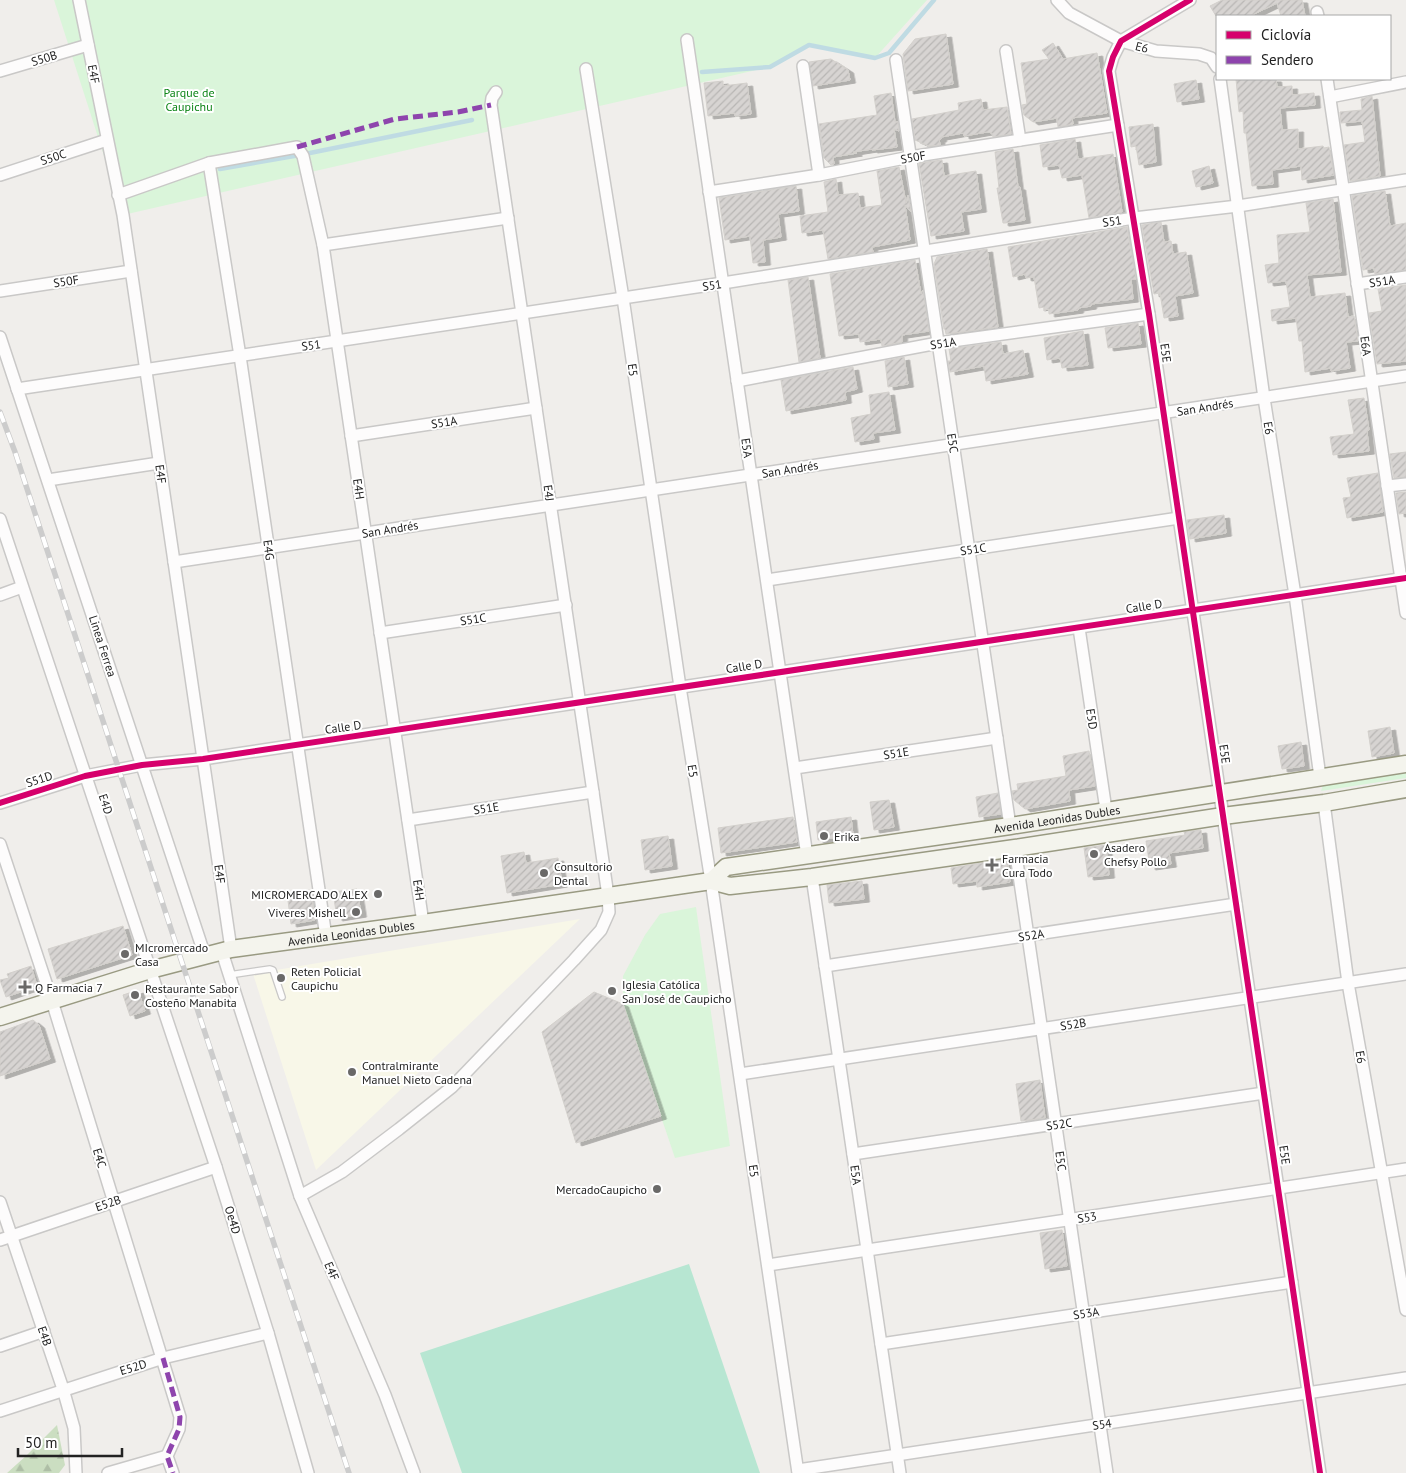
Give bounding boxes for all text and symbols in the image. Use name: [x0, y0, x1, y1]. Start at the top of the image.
legend: [1216, 15, 1391, 80]
text: Ciclovía: [1261, 25, 1311, 44]
street label: E6: [1134, 38, 1150, 56]
street label: S50B: [29, 47, 59, 69]
text: Sendero: [1261, 50, 1314, 69]
street label: E4F: [85, 63, 103, 85]
park label: Parque de Caupichu: [163, 85, 215, 114]
street label: S50C: [38, 146, 68, 168]
street label: S50F: [899, 147, 927, 167]
street label: S51: [1101, 212, 1123, 230]
street label: S50F: [52, 272, 80, 290]
street label: S51A: [1368, 272, 1396, 290]
street label: S51: [701, 276, 723, 294]
street label: S51A: [929, 334, 957, 352]
street label: E6A: [1357, 335, 1375, 357]
street label: S51: [300, 336, 322, 354]
street label: E5E: [1157, 342, 1175, 364]
street label: E5: [625, 363, 641, 377]
street label: San Andrés: [1176, 395, 1234, 419]
street label: S51A: [430, 413, 458, 431]
street label: E6: [1261, 420, 1277, 436]
street label: E5C: [944, 432, 962, 454]
street label: E5A: [738, 437, 756, 459]
street label: San Andrés: [761, 457, 819, 481]
street label: E4F: [152, 463, 170, 485]
street label: E4H: [350, 478, 368, 500]
street label: E4J: [540, 484, 558, 502]
street label: San Andrés: [361, 517, 419, 541]
street label: E4G: [260, 539, 278, 561]
street label: S51C: [959, 540, 987, 558]
street label: Calle D: [1125, 596, 1163, 616]
street label: S51C: [459, 610, 487, 628]
street label: Linea Ferrea: [86, 613, 120, 679]
street label: Calle D: [725, 656, 763, 676]
street label: E5D: [1083, 708, 1101, 730]
street label: Calle D: [324, 717, 362, 737]
street label: E5E: [1216, 743, 1234, 765]
street label: S51E: [882, 744, 910, 762]
street label: E5: [685, 763, 701, 779]
street label: S51D: [24, 768, 54, 790]
street label: E4D: [96, 792, 116, 816]
street label: S51E: [472, 799, 500, 817]
street label: Avenida Leonidas Dubles: [993, 801, 1121, 836]
place label: Erika: [834, 829, 859, 844]
marker: Erika: [818, 830, 830, 842]
place label: Asadero Chefsy Pollo: [1104, 840, 1167, 869]
marker: Asadero Chefsy Pollo: [1088, 848, 1100, 860]
place label: Farmacia Cura Todo: [1002, 851, 1052, 880]
place label: Consultorio Dental: [554, 859, 613, 888]
marker: Farmacia Cura Todo: [986, 859, 998, 871]
street label: E4F: [211, 863, 229, 885]
marker: Consultorio Dental: [538, 867, 550, 879]
street label: E4H: [410, 879, 428, 901]
place label: MICROMERCADO ALEX: [251, 887, 369, 902]
marker: MICROMERCADO ALEX: [372, 888, 384, 900]
place label: Viveres Mishell: [267, 905, 346, 920]
marker: Viveres Mishell: [350, 906, 362, 918]
street label: Avenida Leonidas Dubles: [287, 917, 415, 949]
street label: S52A: [1017, 926, 1045, 944]
place label: MIcromercado Casa: [135, 940, 208, 969]
marker: MIcromercado Casa: [119, 948, 131, 960]
place label: Reten Policial Caupichu: [291, 964, 361, 993]
marker: Reten Policial Caupichu: [275, 972, 287, 984]
place label: Iglesia Católica San José de Caupicho: [622, 977, 731, 1006]
place label: Q Farmacia 7: [35, 980, 103, 995]
marker: Q Farmacia 7: [19, 981, 31, 993]
place label: Restaurante Sabor Costeño Manabita: [145, 981, 238, 1010]
marker: Iglesia Católica San José de Caupicho: [606, 985, 618, 997]
marker: Restaurante Sabor Costeño Manabita: [129, 989, 141, 1001]
street label: S52B: [1059, 1015, 1087, 1033]
street label: E6: [1352, 1049, 1370, 1065]
place label: Contralmirante Manuel Nieto Cadena: [362, 1058, 472, 1087]
marker: Contralmirante Manuel Nieto Cadena: [346, 1066, 358, 1078]
street label: S52C: [1045, 1115, 1073, 1133]
street label: E5E: [1276, 1144, 1294, 1166]
street label: E4C: [90, 1146, 110, 1170]
street label: E5C: [1052, 1150, 1070, 1172]
street label: E5: [746, 1164, 762, 1178]
street label: E5A: [847, 1164, 865, 1186]
place label: MercadoCaupicho: [556, 1182, 647, 1197]
marker: MercadoCaupicho: [651, 1183, 663, 1195]
street label: E52B: [93, 1192, 123, 1214]
street label: Oe4D: [222, 1204, 244, 1236]
street label: S53: [1076, 1208, 1098, 1226]
street label: E4F: [321, 1259, 343, 1283]
street label: S53A: [1072, 1304, 1100, 1322]
street label: E4B: [35, 1324, 55, 1348]
street label: E52D: [118, 1356, 148, 1378]
street label: S54: [1091, 1415, 1113, 1433]
scale bar: [18, 1426, 121, 1458]
text: 50 m: [25, 1433, 58, 1452]

